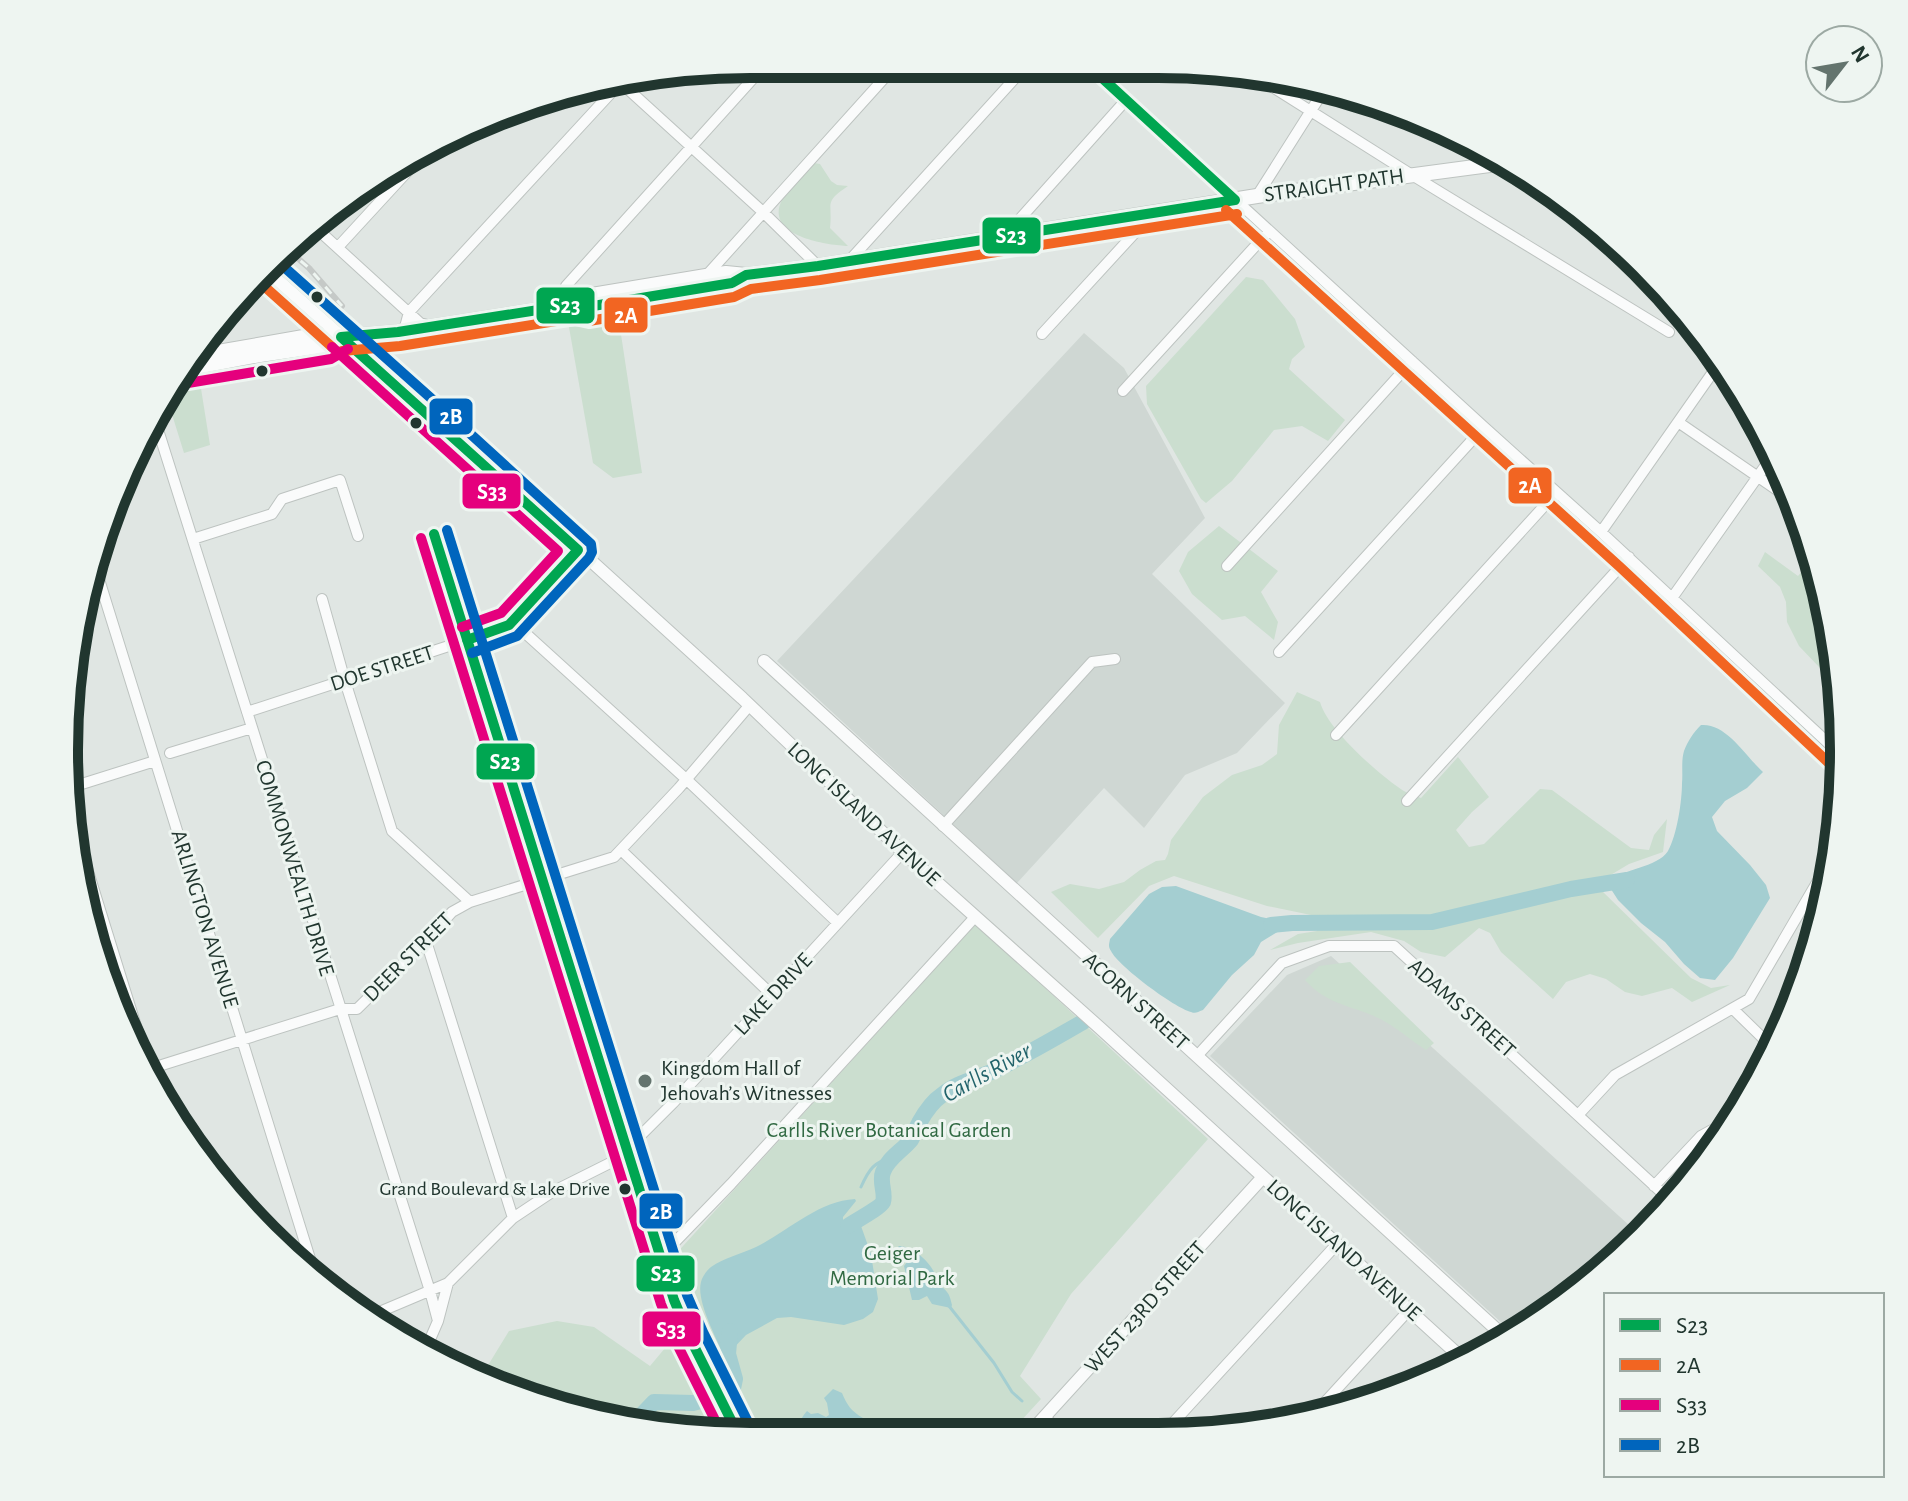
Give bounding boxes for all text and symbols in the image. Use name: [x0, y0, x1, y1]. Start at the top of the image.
north arrow: [1804, 24, 1884, 104]
text: N: [1847, 42, 1874, 66]
street label: STRAIGHT PATH: [1263, 164, 1405, 206]
line badge: S23: [981, 216, 1042, 255]
text: S23: [996, 225, 1026, 247]
line badge: S23: [535, 286, 596, 325]
unlabelled marker: [309, 289, 325, 305]
text: S23: [550, 295, 580, 317]
line badge: 2A: [603, 296, 649, 334]
text: 2A: [614, 305, 638, 327]
unlabelled marker: [254, 363, 270, 379]
line badge: 2B: [428, 397, 474, 436]
text: 2B: [439, 406, 463, 428]
unlabelled marker: [408, 415, 424, 431]
line badge: 2A: [1507, 466, 1553, 505]
line badge: S33: [461, 472, 522, 510]
text: 2A: [1518, 475, 1542, 497]
text: S33: [477, 481, 507, 503]
street label: DOE STREET: [328, 641, 437, 695]
street label: LONG ISLAND AVENUE: [784, 738, 945, 890]
line badge: S23: [475, 742, 536, 781]
text: S23: [490, 751, 520, 773]
street label: COMMONWEALTH DRIVE: [252, 758, 338, 979]
street label: ARLINGTON AVENUE: [167, 827, 243, 1011]
street label: DEER STREET: [359, 908, 457, 1006]
street label: ACORN STREET: [1079, 948, 1193, 1054]
street label: LAKE DRIVE: [730, 949, 816, 1039]
street label: ADAMS STREET: [1404, 954, 1520, 1062]
water label: Carlls River: [939, 1038, 1036, 1107]
place label: Kingdom Hall of Jehovah’s Witnesses: [661, 1057, 832, 1104]
marker: Kingdom Hall of Jehovah’s Witnesses: [636, 1072, 654, 1090]
park label: Carlls River Botanical Garden: [767, 1119, 1011, 1141]
street label: LONG ISLAND AVENUE: [1263, 1175, 1426, 1325]
place label: Grand Boulevard & Lake Drive: [379, 1179, 610, 1199]
marker: Grand Boulevard & Lake Drive: [617, 1181, 633, 1197]
line badge: 2B: [638, 1192, 684, 1230]
text: 2B: [649, 1201, 673, 1223]
street label: WEST 23RD STREET: [1080, 1237, 1210, 1377]
park label: Geiger Memorial Park: [830, 1242, 954, 1289]
line badge: S23: [635, 1254, 696, 1293]
text: S23: [651, 1263, 681, 1285]
legend: [1604, 1293, 1884, 1477]
line badge: S33: [641, 1310, 702, 1348]
text: S23: [1676, 1314, 1708, 1338]
text: S33: [656, 1319, 686, 1341]
text: 2A: [1676, 1354, 1701, 1378]
text: S33: [1676, 1394, 1707, 1418]
text: 2B: [1676, 1434, 1700, 1458]

